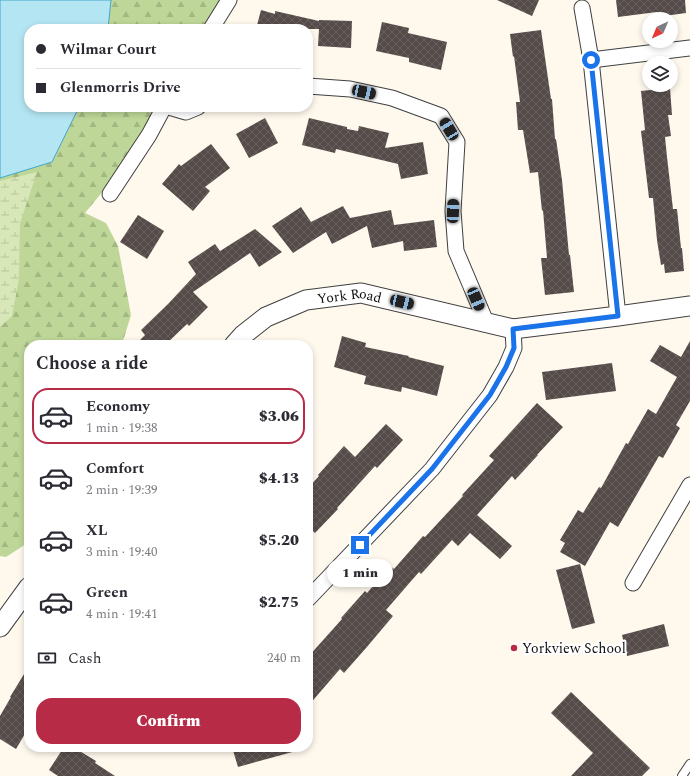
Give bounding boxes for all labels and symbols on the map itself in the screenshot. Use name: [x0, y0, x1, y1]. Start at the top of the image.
north arrow: [642, 12, 678, 48]
route start: [582, 51, 600, 69]
car: [351, 84, 377, 100]
car: [438, 116, 460, 142]
car: [447, 199, 459, 223]
street label: York Road: [316, 283, 384, 309]
car: [466, 286, 486, 312]
car: [389, 293, 415, 311]
route end: [351, 536, 369, 554]
callout: 1 min: [327, 559, 393, 587]
place label: Yorkview School: [522, 638, 626, 659]
marker: Yorkview School: [509, 643, 519, 653]

